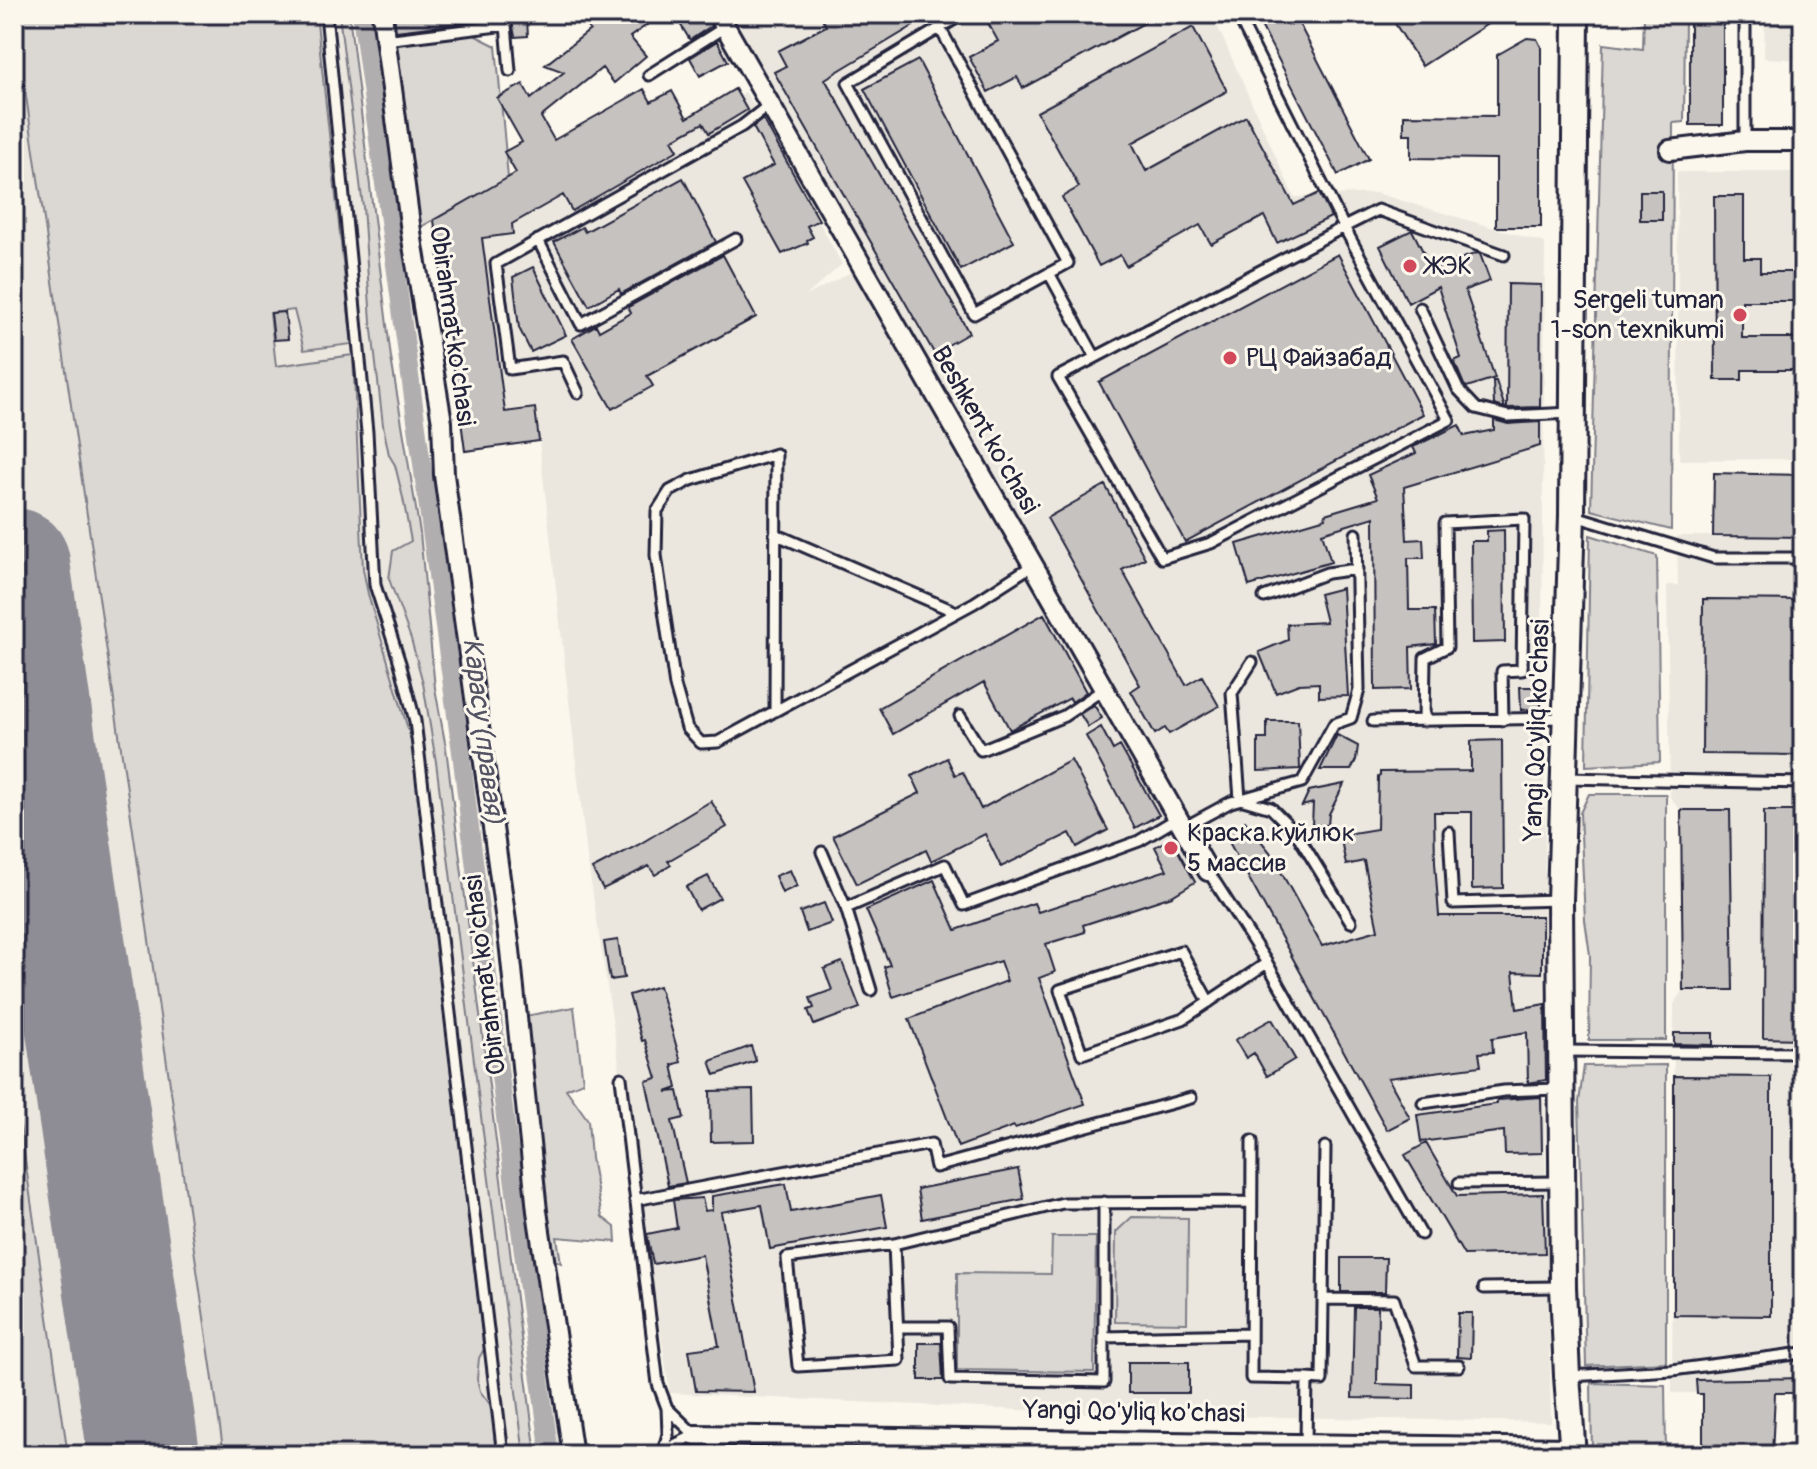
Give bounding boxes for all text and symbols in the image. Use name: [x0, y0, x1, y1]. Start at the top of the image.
street label: Obirahmat ko'chasi: [422, 224, 482, 428]
place label: ЖЭК: [1422, 250, 1472, 282]
marker: ЖЭК: [1401, 257, 1419, 275]
place label: Sergeli tuman 1-son texnikumi: [1551, 284, 1724, 346]
marker: Sergeli tuman 1-son texnikumi: [1731, 306, 1749, 324]
street label: Beshkent ko'chasi: [924, 340, 1046, 520]
place label: РЦ Файзабад: [1246, 342, 1392, 374]
marker: РЦ Файзабад: [1221, 349, 1239, 367]
street label: Yangi Qo'yliq ko'chasi: [1517, 619, 1557, 842]
water label: Карасу (правая): [454, 636, 512, 826]
place label: Краска.куйлюк 5 массив: [1187, 817, 1355, 879]
marker: Краска.куйлюк 5 массив: [1162, 839, 1180, 857]
street label: Obirahmat ko'chasi: [457, 873, 513, 1077]
street label: Yangi Qo'yliq ko'chasi: [1022, 1394, 1245, 1430]

